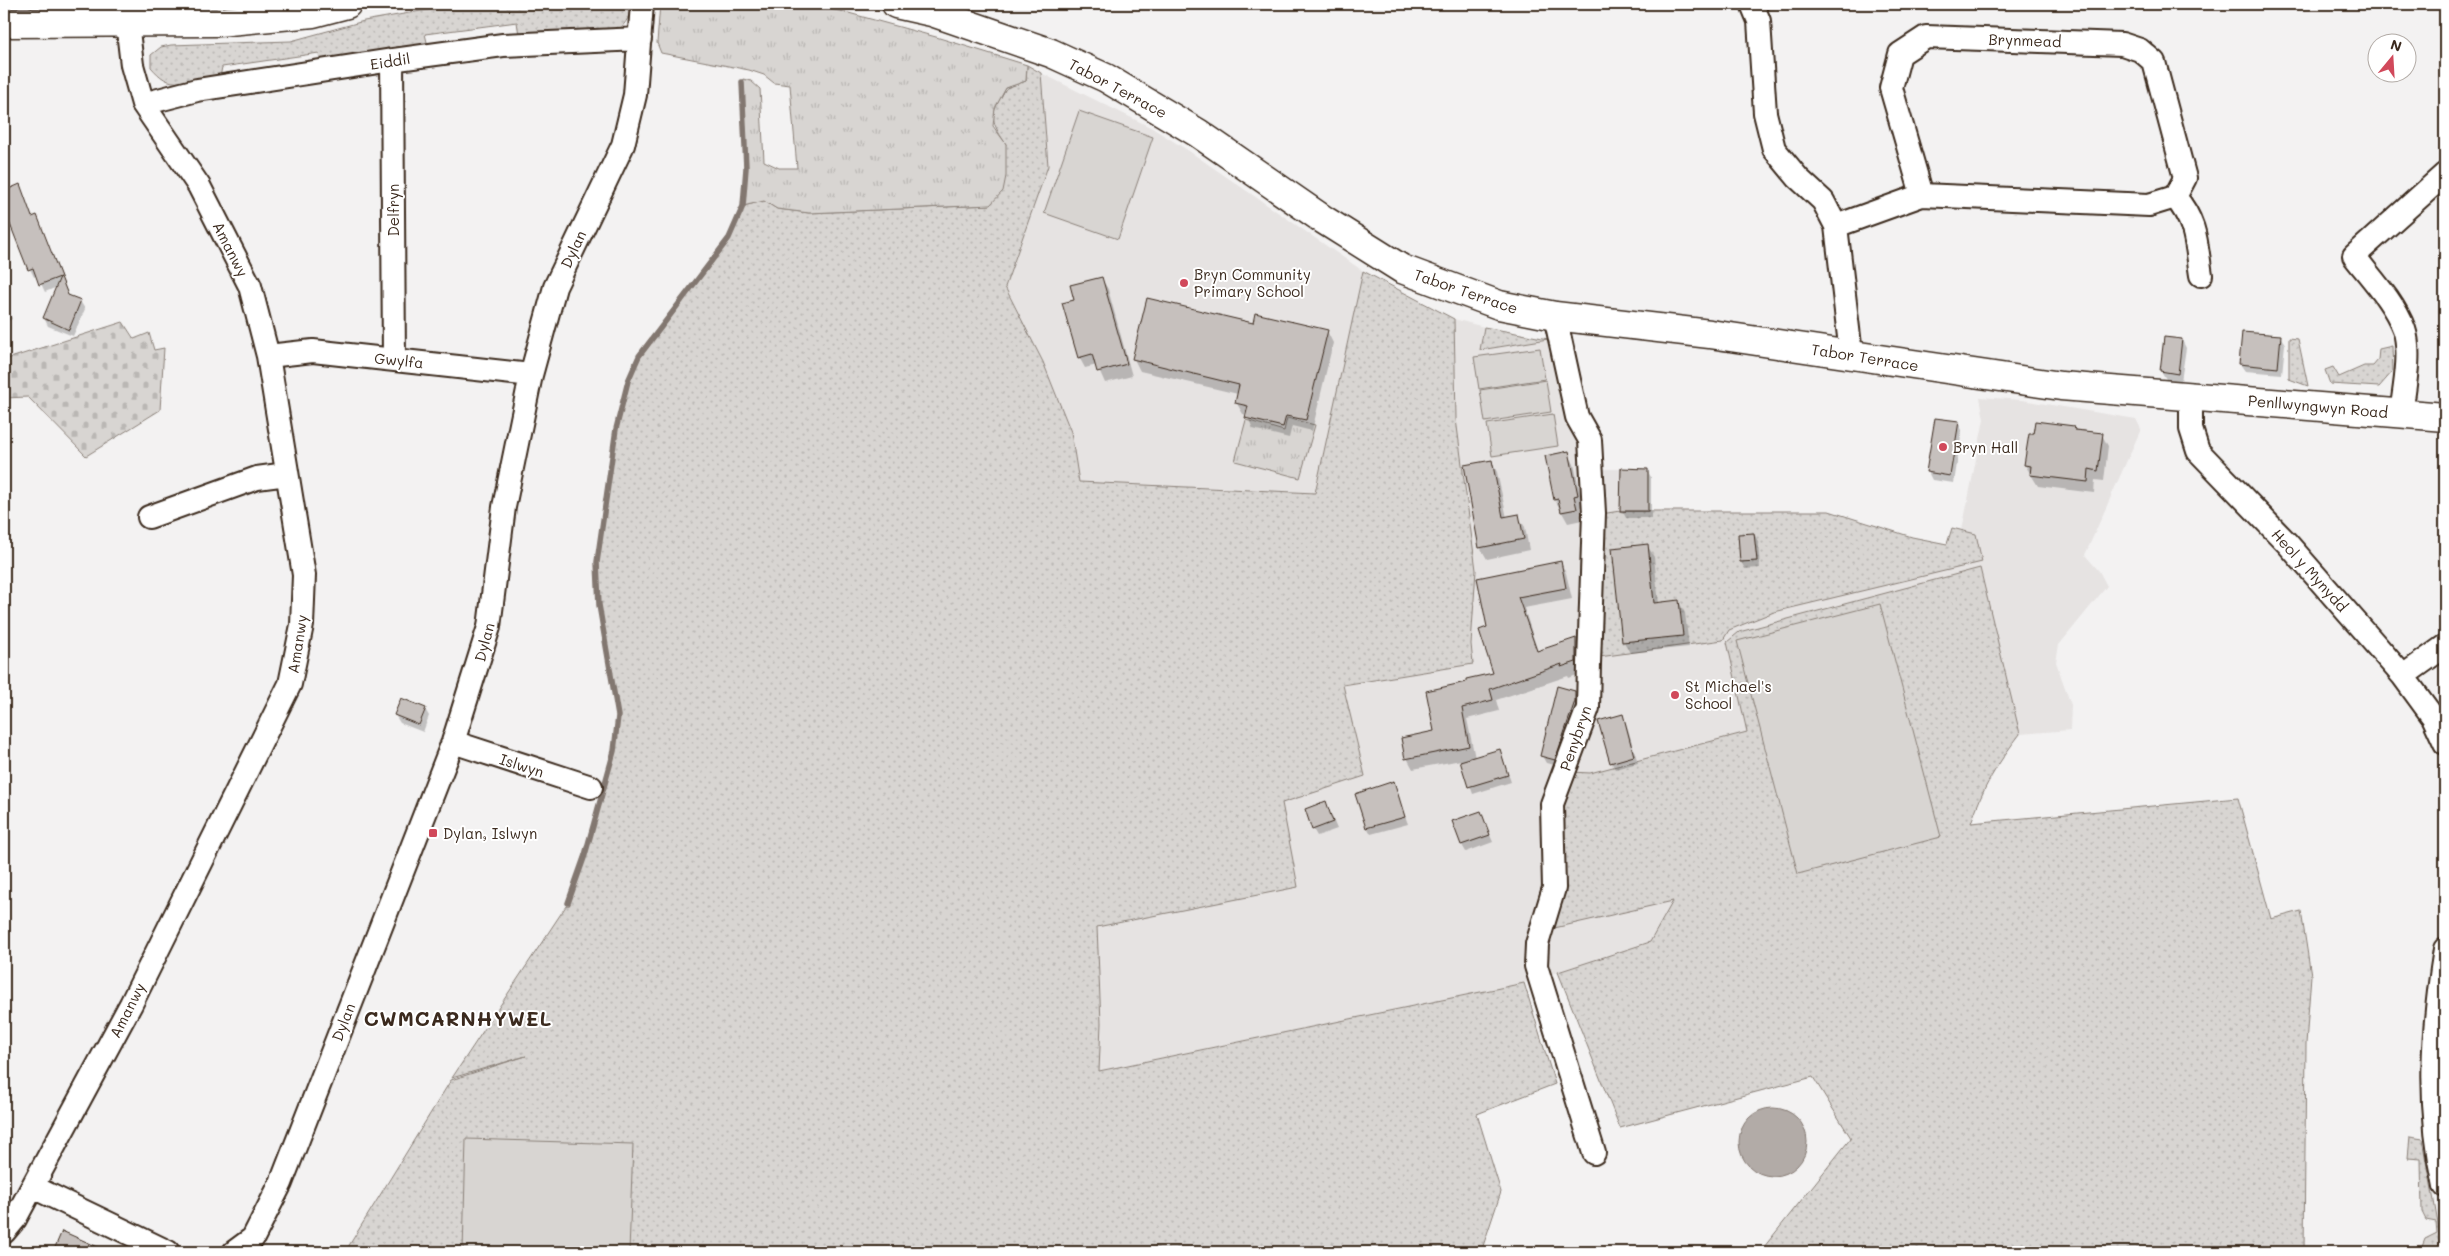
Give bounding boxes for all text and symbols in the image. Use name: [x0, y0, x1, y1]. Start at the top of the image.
street label: Brynmead: [1988, 29, 2062, 51]
north arrow: [2366, 32, 2416, 82]
text: N: [2388, 34, 2404, 56]
street label: Eiddil: [368, 48, 412, 74]
street label: Tabor Terrace: [1065, 54, 1171, 122]
street label: Delfryn: [383, 184, 403, 236]
street label: Amanwy: [209, 218, 253, 280]
street label: Dylan: [556, 227, 590, 271]
place label: Bryn Community Primary School: [1194, 264, 1311, 301]
street label: Tabor Terrace: [1411, 264, 1521, 318]
marker: Bryn Community Primary School: [1178, 277, 1190, 289]
street label: Tabor Terrace: [1810, 339, 1920, 375]
street label: Gwylfa: [373, 347, 425, 373]
street label: Penllwyngwyn Road: [2247, 390, 2389, 422]
place label: Bryn Hall: [1953, 437, 2018, 457]
marker: Bryn Hall: [1937, 441, 1949, 453]
street label: Heol y Mynydd: [2267, 524, 2353, 616]
street label: Amanwy: [282, 613, 312, 675]
street label: Dylan: [469, 620, 499, 664]
place label: St Michael's School: [1685, 676, 1772, 713]
marker: St Michael's School: [1669, 689, 1681, 701]
street label: Penybryn: [1555, 703, 1595, 773]
street label: Islwyn: [497, 748, 547, 782]
place label: Dylan, Islwyn: [443, 823, 537, 843]
marker: Dylan, Islwyn: [427, 827, 439, 839]
street label: Amanwy: [105, 979, 149, 1041]
street label: Dylan: [327, 1000, 359, 1044]
district label: CWMCARNHYWEL: [364, 1005, 552, 1031]

